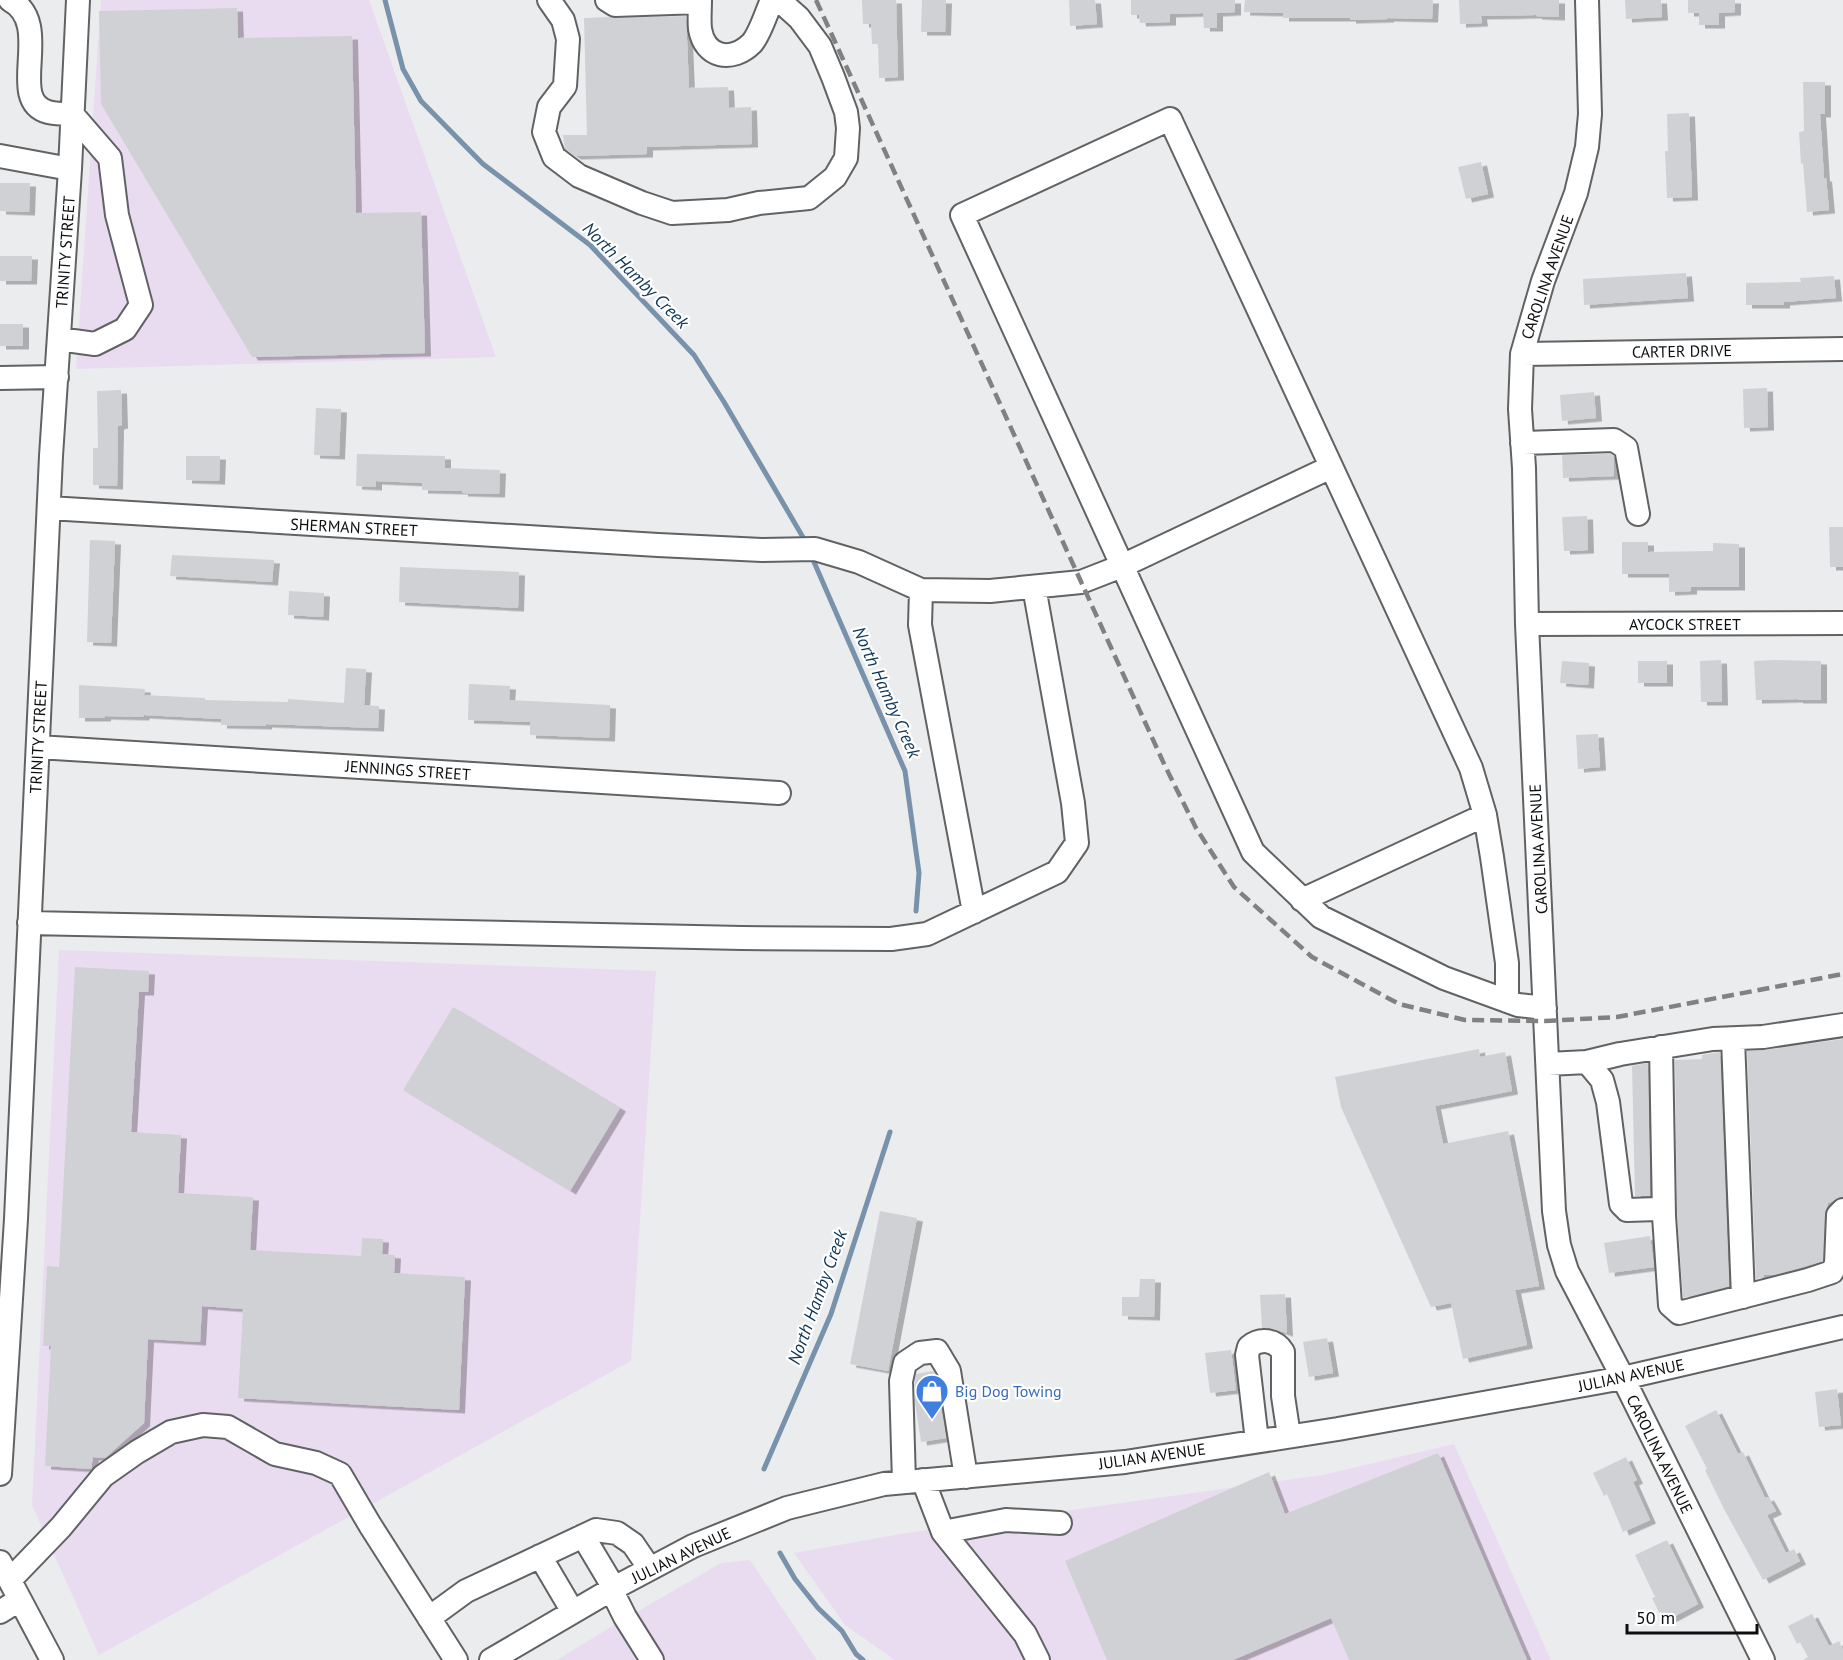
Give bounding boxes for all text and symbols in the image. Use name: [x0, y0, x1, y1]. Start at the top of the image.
street label: TRINITY STREET: [51, 195, 79, 309]
street label: CAROLINA AVENUE: [1516, 212, 1578, 342]
water label: North Hamby Creek: [578, 217, 695, 334]
street label: CARTER DRIVE: [1632, 340, 1732, 362]
street label: SHERMAN STREET: [290, 514, 418, 540]
street label: AYCOCK STREET: [1629, 614, 1741, 634]
water label: North Hamby Creek: [848, 623, 927, 762]
street label: TRINITY STREET: [25, 680, 51, 794]
street label: JENNINGS STREET: [344, 756, 472, 784]
street label: CAROLINA AVENUE: [1525, 784, 1551, 914]
water label: North Hamby Creek: [782, 1226, 852, 1367]
street label: JULIAN AVENUE: [1575, 1354, 1686, 1396]
shop icon: Big Dog Towing: [914, 1373, 950, 1420]
place label: Big Dog Towing: [955, 1381, 1062, 1401]
street label: CAROLINA AVENUE: [1623, 1391, 1697, 1517]
street label: JULIAN AVENUE: [1096, 1439, 1207, 1474]
street label: JULIAN AVENUE: [627, 1522, 734, 1588]
scale bar: [1627, 1597, 1758, 1635]
text: 50 m: [1636, 1606, 1675, 1629]

